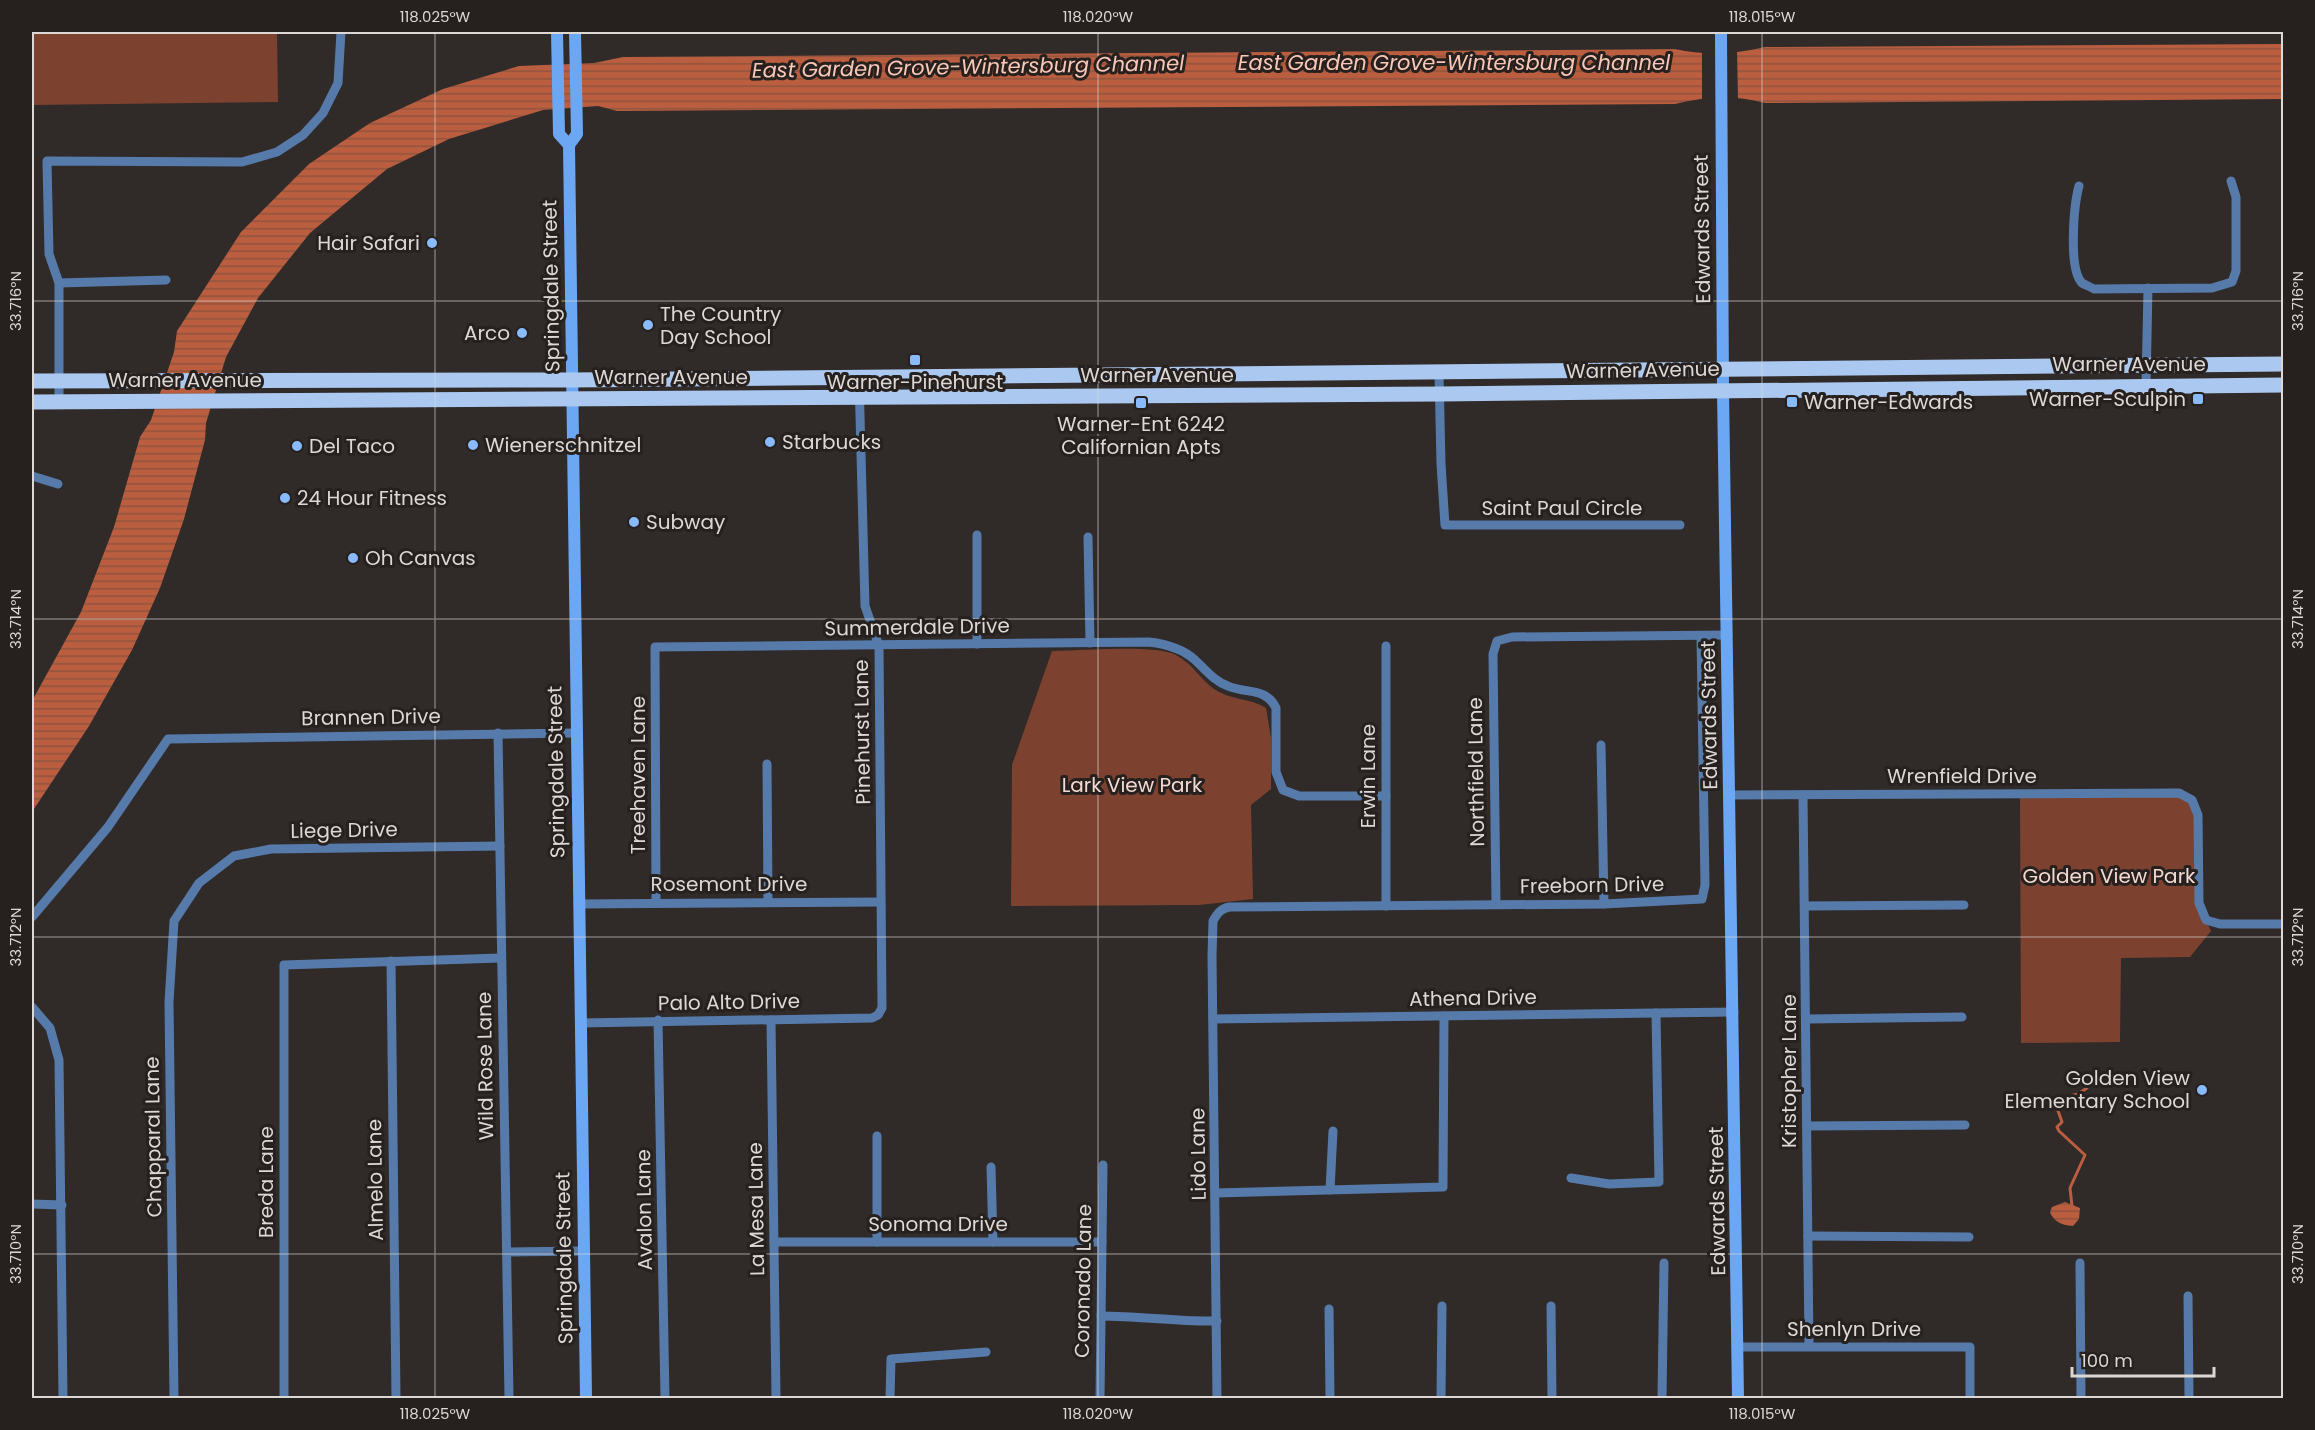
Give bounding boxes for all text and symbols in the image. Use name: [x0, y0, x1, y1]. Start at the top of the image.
text: 118.025°W: [400, 6, 471, 27]
text: 118.020°W: [1063, 6, 1134, 27]
text: 118.015°W: [1729, 6, 1796, 27]
water label: East Garden Grove-Wintersburg Channel: [752, 48, 1185, 85]
water label: East Garden Grove-Wintersburg Channel: [1238, 48, 1671, 77]
street label: Edwards Street: [1687, 154, 1717, 304]
street label: Springdale Street: [535, 200, 567, 372]
place label: Hair Safari: [317, 229, 420, 257]
marker: Hair Safari: [425, 236, 439, 250]
text: 33.716°N: [5, 271, 26, 331]
text: 33.716°N: [2287, 271, 2308, 331]
place label: The Country Day School: [660, 300, 781, 351]
marker: The Country Day School: [641, 318, 655, 332]
place label: Arco: [464, 319, 510, 347]
marker: Arco: [515, 326, 529, 340]
street label: Warner Avenue: [2052, 350, 2206, 378]
marker: Warner-Pinehurst: [908, 353, 922, 367]
street label: Warner Avenue: [1566, 355, 1720, 385]
street label: Warner Avenue: [1080, 361, 1234, 389]
street label: Warner Avenue: [594, 363, 748, 391]
street label: Warner Avenue: [108, 366, 262, 394]
place label: Warner-Pinehurst: [827, 368, 1003, 396]
place label: Warner-Sculpin: [2029, 385, 2186, 413]
place label: Warner-Edwards: [1804, 388, 1973, 416]
marker: Warner-Sculpin: [2191, 392, 2205, 406]
marker: Warner-Edwards: [1785, 395, 1799, 409]
marker: Warner-Ent 6242 Californian Apts: [1134, 396, 1148, 410]
place label: Warner-Ent 6242 Californian Apts: [1057, 410, 1225, 461]
place label: Starbucks: [782, 428, 881, 456]
place label: Wienerschnitzel: [485, 431, 641, 459]
place label: Del Taco: [309, 432, 395, 460]
marker: Starbucks: [763, 435, 777, 449]
marker: Wienerschnitzel: [466, 438, 480, 452]
marker: Del Taco: [290, 439, 304, 453]
place label: 24 Hour Fitness: [297, 484, 447, 512]
marker: 24 Hour Fitness: [278, 491, 292, 505]
street label: Saint Paul Circle: [1481, 494, 1643, 522]
place label: Subway: [646, 508, 725, 536]
marker: Subway: [627, 515, 641, 529]
place label: Oh Canvas: [365, 544, 476, 572]
marker: Oh Canvas: [346, 551, 360, 565]
text: 33.714°N: [5, 589, 26, 649]
text: 33.714°N: [2287, 589, 2308, 649]
street label: Summerdale Drive: [824, 611, 1010, 643]
street label: Edwards Street: [1694, 640, 1724, 790]
street label: Pinehurst Lane: [847, 659, 877, 805]
street label: Springdale Street: [540, 686, 572, 858]
street label: Treehaven Lane: [624, 696, 652, 854]
street label: Northfield Lane: [1461, 697, 1491, 847]
street label: Brannen Drive: [301, 702, 441, 732]
street label: Erwin Lane: [1354, 724, 1382, 828]
street label: Wrenfield Drive: [1887, 762, 2037, 790]
park label: Lark View Park: [1062, 771, 1203, 799]
street label: Liege Drive: [290, 815, 398, 845]
park label: Golden View Park: [2023, 862, 2196, 890]
street label: Rosemont Drive: [651, 870, 807, 898]
street label: Freeborn Drive: [1520, 870, 1664, 900]
text: 33.712°N: [5, 907, 26, 967]
text: 33.712°N: [2287, 907, 2308, 967]
street label: Athena Drive: [1409, 983, 1537, 1013]
street label: Palo Alto Drive: [658, 987, 800, 1017]
street label: Wild Rose Lane: [470, 991, 500, 1141]
street label: Kristopher Lane: [1775, 994, 1803, 1148]
street label: Chapparal Lane: [138, 1056, 168, 1218]
place label: Golden View Elementary School: [2005, 1064, 2191, 1115]
marker: Golden View Elementary School: [2195, 1083, 2209, 1097]
street label: Lido Lane: [1183, 1107, 1213, 1201]
street label: Almelo Lane: [360, 1119, 390, 1241]
street label: Breda Lane: [252, 1126, 280, 1238]
street label: Edwards Street: [1702, 1126, 1732, 1276]
street label: La Mesa Lane: [741, 1142, 771, 1276]
street label: Avalon Lane: [629, 1149, 659, 1271]
street label: Springdale Street: [548, 1172, 580, 1344]
street label: Coronado Lane: [1068, 1204, 1098, 1358]
street label: Sonoma Drive: [868, 1210, 1008, 1238]
text: 33.710°N: [5, 1224, 26, 1284]
text: 33.710°N: [2287, 1224, 2308, 1284]
street label: Shenlyn Drive: [1787, 1315, 1921, 1343]
scale bar: [2072, 1340, 2214, 1378]
text: 100 m: [2081, 1348, 2133, 1373]
text: 118.025°W: [400, 1403, 471, 1424]
text: 118.020°W: [1063, 1403, 1134, 1424]
text: 118.015°W: [1729, 1403, 1796, 1424]

